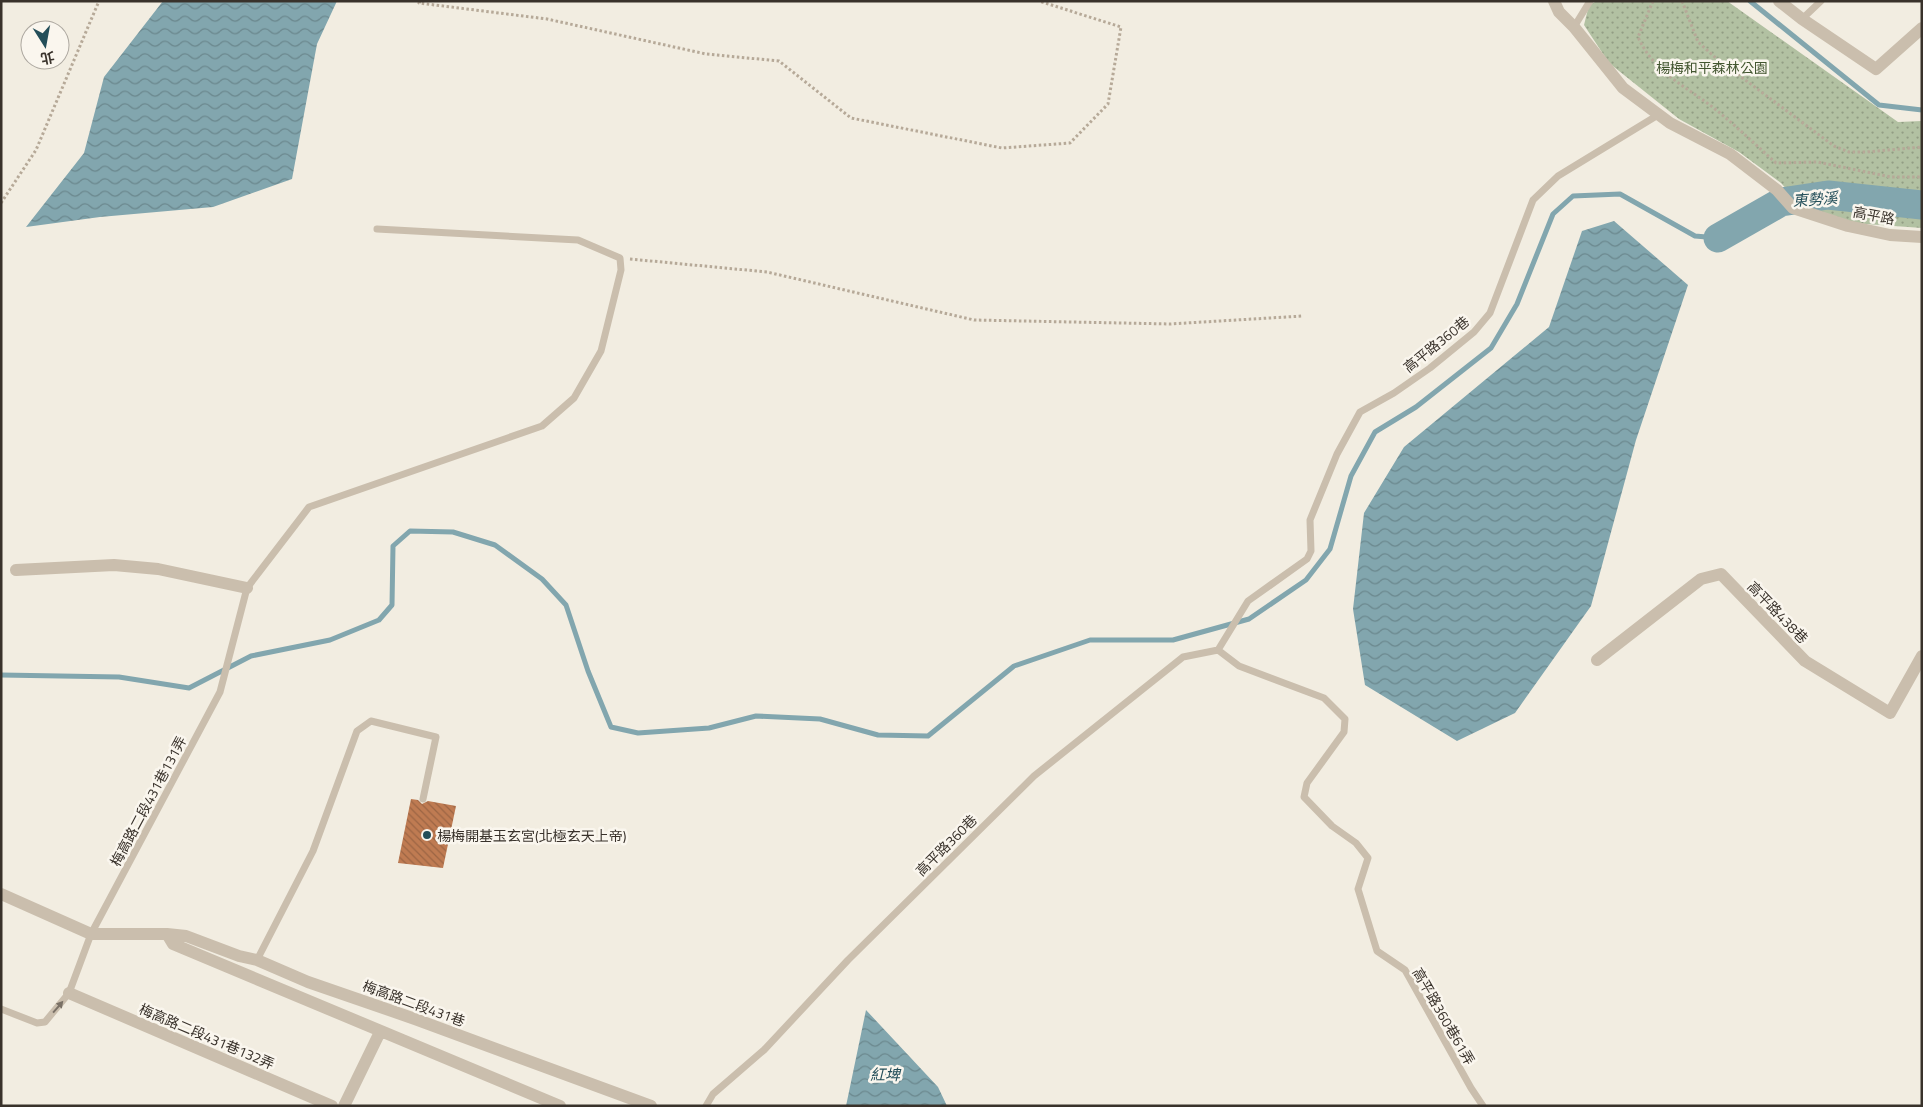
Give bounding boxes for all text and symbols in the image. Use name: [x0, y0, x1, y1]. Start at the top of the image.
north arrow: [20, 20, 70, 70]
text: 北: [39, 47, 56, 70]
park label: 楊梅和平森林公園: [1656, 57, 1768, 78]
water label: 東勢溪: [1792, 186, 1840, 212]
street label: 高平路: [1851, 201, 1897, 229]
street label: 高平路360巷: [1398, 311, 1474, 377]
street label: 高平路438巷: [1743, 576, 1813, 648]
street label: 梅高路二段431巷131弄: [105, 732, 191, 870]
street label: 高平路360巷: [910, 809, 982, 881]
place label: 楊梅開基玉玄宮(北極玄天上帝): [437, 825, 626, 846]
marker: 楊梅開基玉玄宮(北極玄天上帝): [421, 829, 433, 841]
street label: 高平路360巷61弄: [1408, 963, 1480, 1069]
street label: 梅高路二段431巷: [360, 975, 468, 1031]
street label: 梅高路二段431巷132弄: [136, 998, 278, 1074]
one-way arrow: [52, 1000, 63, 1013]
water label: 紅埤: [870, 1063, 902, 1086]

